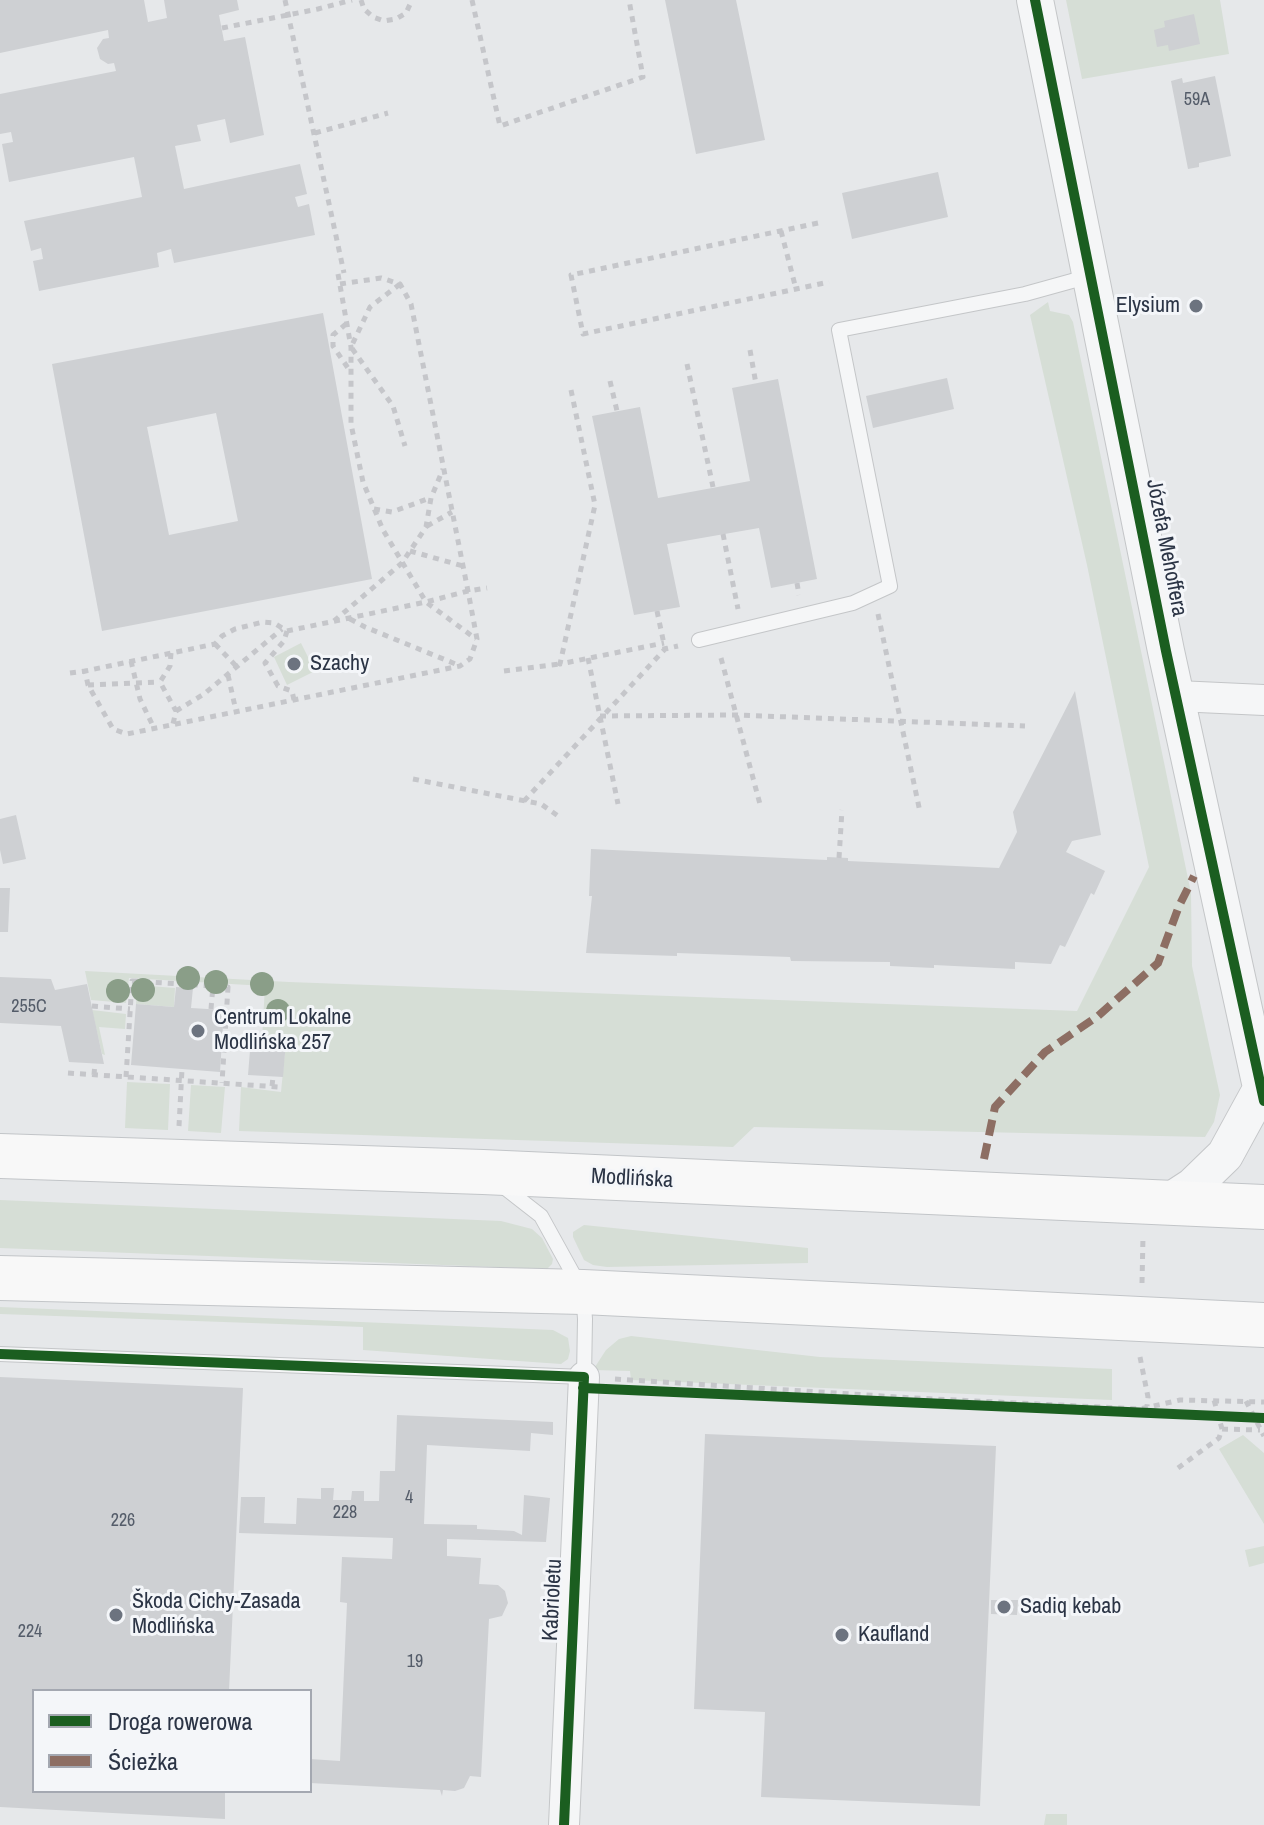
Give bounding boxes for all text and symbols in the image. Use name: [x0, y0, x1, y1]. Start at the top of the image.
house number: 59A: [1184, 89, 1210, 111]
place label: Elysium: [1116, 293, 1180, 319]
marker: Elysium: [1187, 297, 1205, 315]
street label: Józefa Mehoffera: [1140, 477, 1192, 619]
place label: Szachy: [310, 651, 369, 677]
marker: Szachy: [285, 655, 303, 673]
house number: 255C: [11, 996, 47, 1018]
place label: Centrum Lokalne Modlińska 257: [214, 1005, 351, 1056]
marker: Centrum Lokalne Modlińska 257: [189, 1022, 207, 1040]
street label: Modlińska: [590, 1164, 674, 1194]
house number: 4: [405, 1487, 413, 1509]
house number: 228: [333, 1502, 357, 1524]
house number: 226: [111, 1510, 135, 1532]
street label: Kabrioletu: [538, 1558, 568, 1642]
place label: Škoda Cichy-Zasada Modlińska: [132, 1589, 300, 1640]
place label: Sadiq kebab: [1020, 1594, 1121, 1620]
marker: Sadiq kebab: [995, 1598, 1013, 1616]
marker: Škoda Cichy-Zasada Modlińska: [107, 1606, 125, 1624]
house number: 224: [18, 1621, 42, 1643]
place label: Kaufland: [858, 1622, 929, 1648]
marker: Kaufland: [833, 1626, 851, 1644]
house number: 19: [407, 1651, 423, 1673]
legend: [32, 1689, 312, 1793]
text: Droga rowerowa: [108, 1705, 252, 1737]
text: Ścieżka: [108, 1745, 178, 1777]

